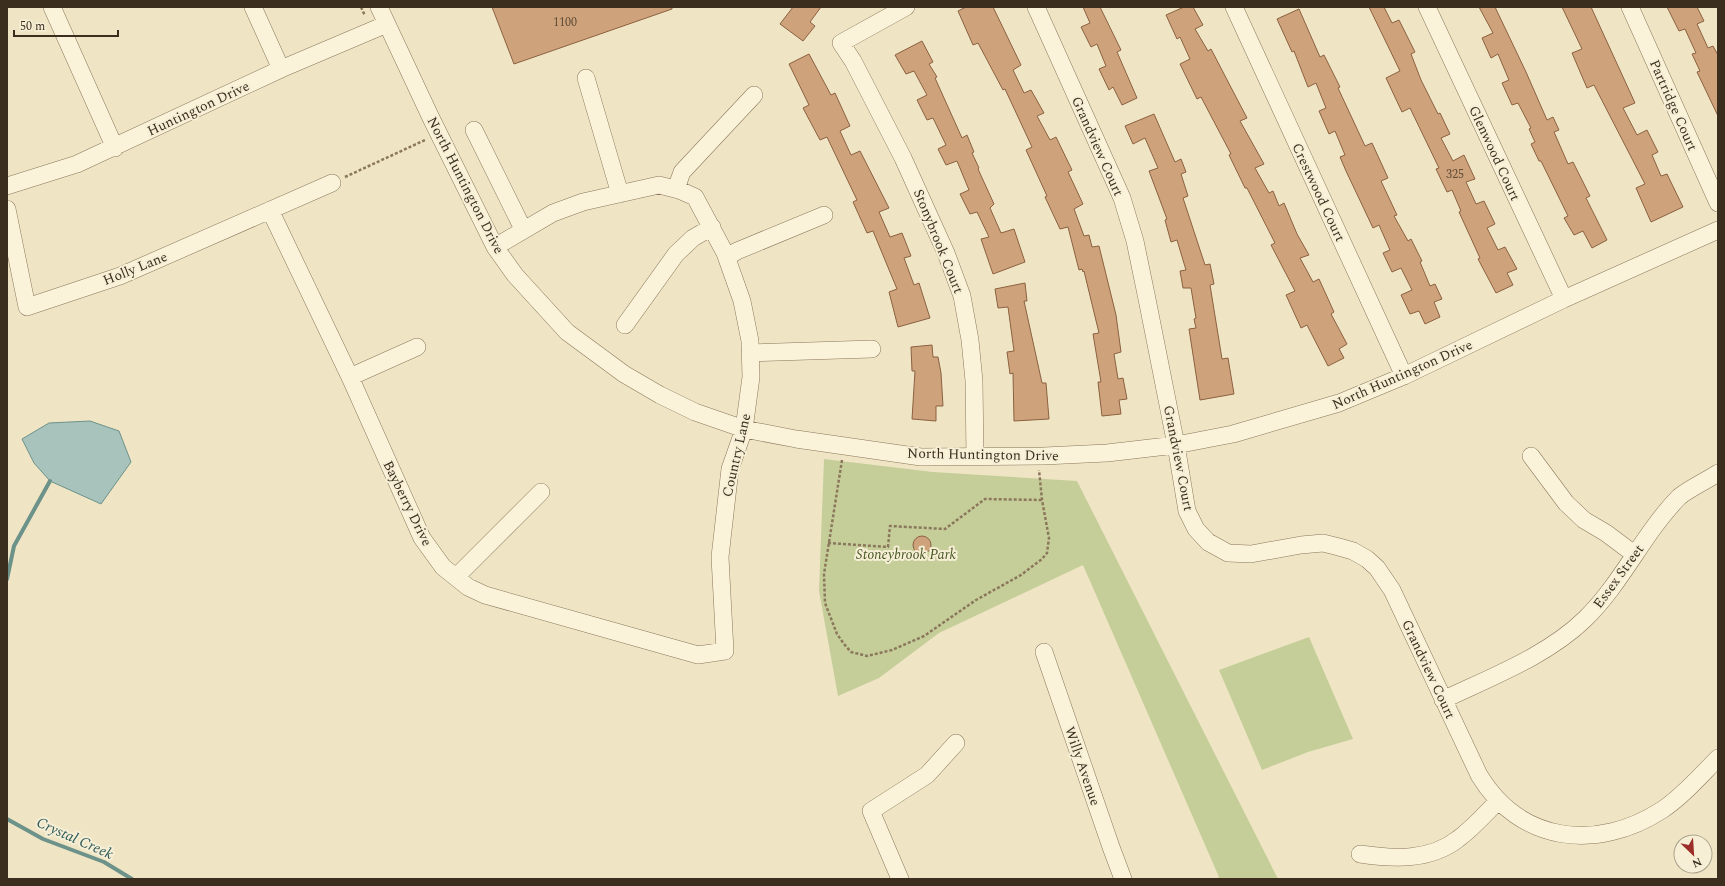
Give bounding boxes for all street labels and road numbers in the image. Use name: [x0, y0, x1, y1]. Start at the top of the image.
street label: Partridge Court: [1644, 56, 1703, 154]
street label: Huntington Drive: [144, 75, 253, 141]
street label: Grandview Court: [1066, 93, 1129, 200]
street label: Glenwood Court: [1463, 102, 1526, 204]
street label: North Huntington Drive: [422, 113, 509, 258]
street label: Crestwood Court: [1287, 139, 1351, 245]
street label: Stonybrook Court: [908, 186, 969, 297]
street label: Holly Lane: [100, 246, 171, 291]
street label: North Huntington Drive: [1329, 334, 1476, 415]
street label: Grandview Court: [1158, 403, 1199, 513]
street label: Country Lane: [717, 411, 756, 499]
street label: North Huntington Drive: [907, 443, 1059, 466]
street label: Bayberry Drive: [378, 457, 437, 550]
street label: Essex Street: [1588, 540, 1649, 613]
street label: Grandview Court: [1396, 616, 1461, 722]
street label: Willy Avenue: [1059, 724, 1106, 809]

